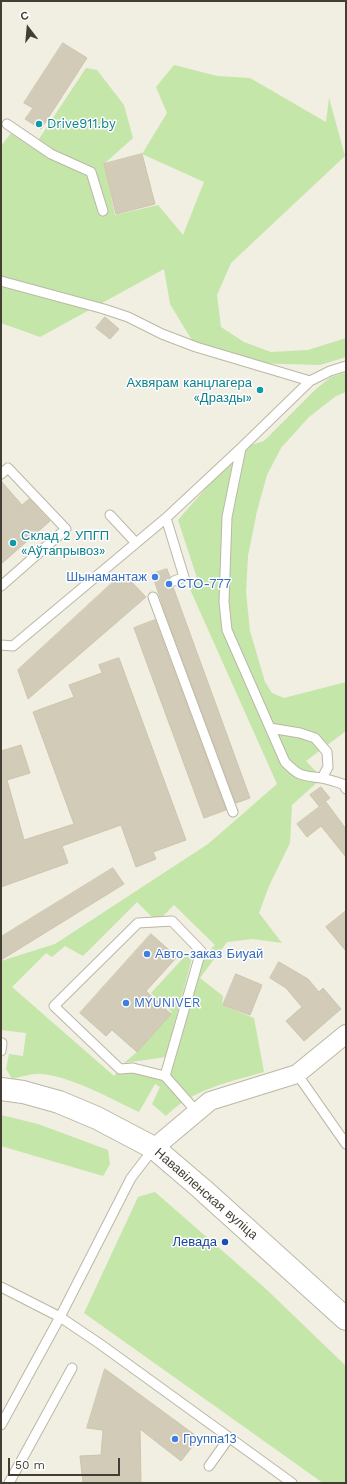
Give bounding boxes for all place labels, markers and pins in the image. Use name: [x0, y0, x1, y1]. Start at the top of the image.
place label: Drive911.by: [47, 116, 116, 132]
marker: Drive911.by: [34, 119, 44, 129]
place label: Ахвярам канцлагера «Дразды»: [126, 375, 252, 406]
marker: Ахвярам канцлагера «Дразды»: [255, 385, 265, 395]
place label: Склад 2 УПГП «Аўтапрывоз»: [21, 528, 109, 559]
marker: Склад 2 УПГП «Аўтапрывоз»: [8, 538, 18, 548]
place label: Шынамантаж: [66, 569, 147, 585]
marker: Шынамантаж: [150, 572, 160, 582]
place label: СТО-777: [177, 576, 231, 592]
marker: СТО-777: [164, 579, 174, 589]
place label: Авто-заказ Биуай: [155, 946, 263, 962]
marker: Авто-заказ Биуай: [142, 949, 152, 959]
place label: MYUNIVER: [134, 995, 200, 1011]
marker: MYUNIVER: [121, 998, 131, 1008]
place label: Левада: [172, 1234, 217, 1250]
marker: Левада: [220, 1237, 230, 1247]
place label: Группа13: [183, 1431, 237, 1447]
marker: Группа13: [170, 1434, 180, 1444]

